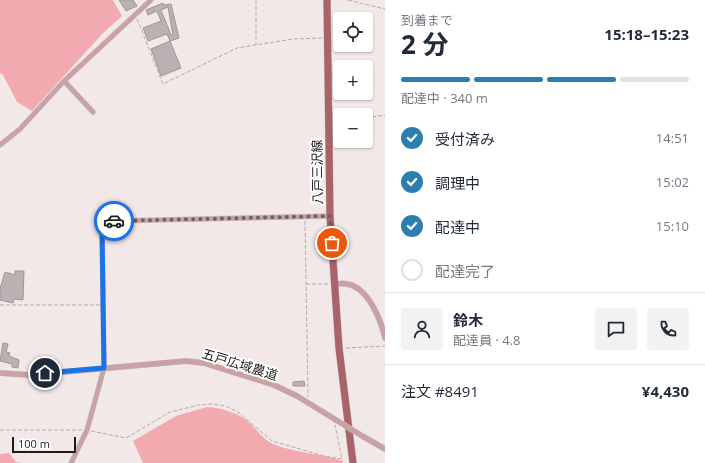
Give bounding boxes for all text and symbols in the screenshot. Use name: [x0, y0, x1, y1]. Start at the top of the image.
text: 到着まで: [401, 11, 453, 29]
map controls: [333, 12, 373, 148]
button: locate: [333, 12, 373, 52]
text: 15:18–15:23: [604, 24, 689, 44]
text: 2 分: [401, 26, 449, 62]
button: +: [333, 60, 373, 100]
text: 配達中 · 340 m: [401, 89, 488, 107]
button: −: [333, 108, 373, 148]
icon: check: [401, 127, 423, 149]
text: 受付済み: [435, 129, 495, 149]
text: 14:51: [656, 129, 689, 147]
street label: 八戸三沢線: [307, 139, 327, 205]
icon: check: [401, 171, 423, 193]
text: 調理中: [435, 173, 480, 193]
text: 15:02: [656, 173, 689, 191]
courier: [94, 201, 134, 241]
icon: car: [103, 210, 125, 232]
icon: check: [401, 215, 423, 237]
text: 配達中: [435, 217, 480, 237]
text: 15:10: [656, 217, 689, 235]
pin: [315, 226, 349, 260]
icon: bag: [321, 232, 343, 254]
text: 配達完了: [435, 261, 495, 281]
button: person: [401, 308, 443, 350]
button: chat: [595, 308, 637, 350]
button: phone: [647, 308, 689, 350]
text: 鈴木: [453, 310, 483, 330]
text: 配達員 · 4.8: [453, 331, 520, 349]
street label: 五戸広域農道: [200, 344, 280, 384]
pin: [28, 356, 62, 390]
icon: home: [34, 362, 56, 384]
text: 注文 #8491: [401, 381, 479, 401]
text: ¥4,430: [642, 381, 689, 401]
scale bar: [12, 435, 76, 454]
text: 100 m: [18, 436, 50, 451]

